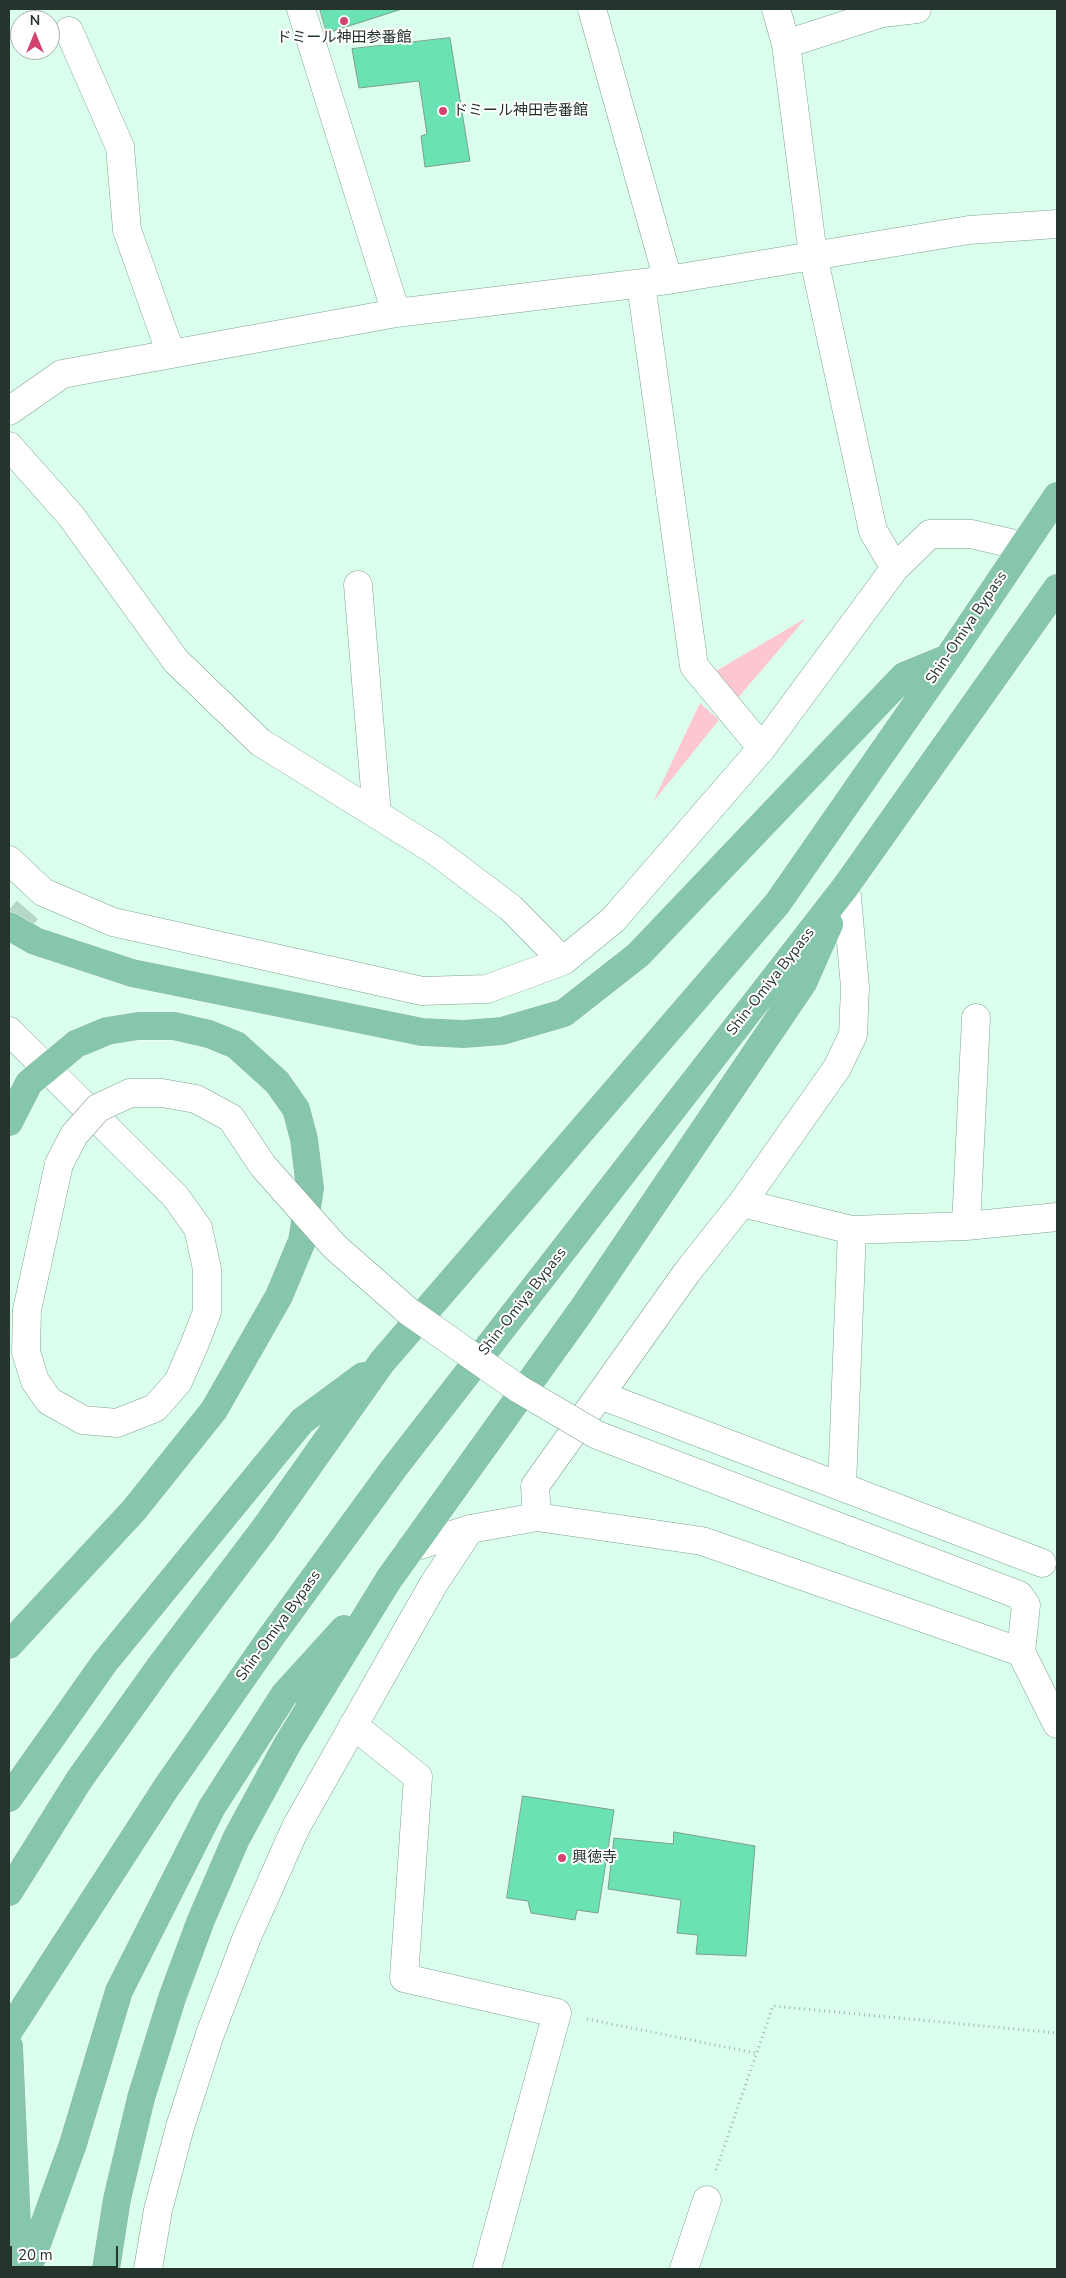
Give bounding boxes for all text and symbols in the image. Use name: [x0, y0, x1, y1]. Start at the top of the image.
north arrow: [10, 10, 60, 60]
text: N: [30, 11, 40, 30]
marker: ドミール神田参番館: [338, 15, 350, 27]
place label: ドミール神田参番館: [277, 29, 411, 47]
place label: ドミール神田壱番館: [453, 102, 588, 120]
marker: ドミール神田壱番館: [437, 105, 449, 117]
street label: Shin-Omiya Bypass: [923, 568, 1011, 688]
street label: Shin-Omiya Bypass: [723, 924, 819, 1040]
street label: Shin-Omiya Bypass: [475, 1244, 571, 1360]
street label: Shin-Omiya Bypass: [233, 1567, 325, 1685]
place label: 興徳寺: [572, 1849, 617, 1867]
marker: 興徳寺: [556, 1852, 568, 1864]
scale bar: [12, 2236, 120, 2268]
text: 20 m: [18, 2245, 53, 2265]

